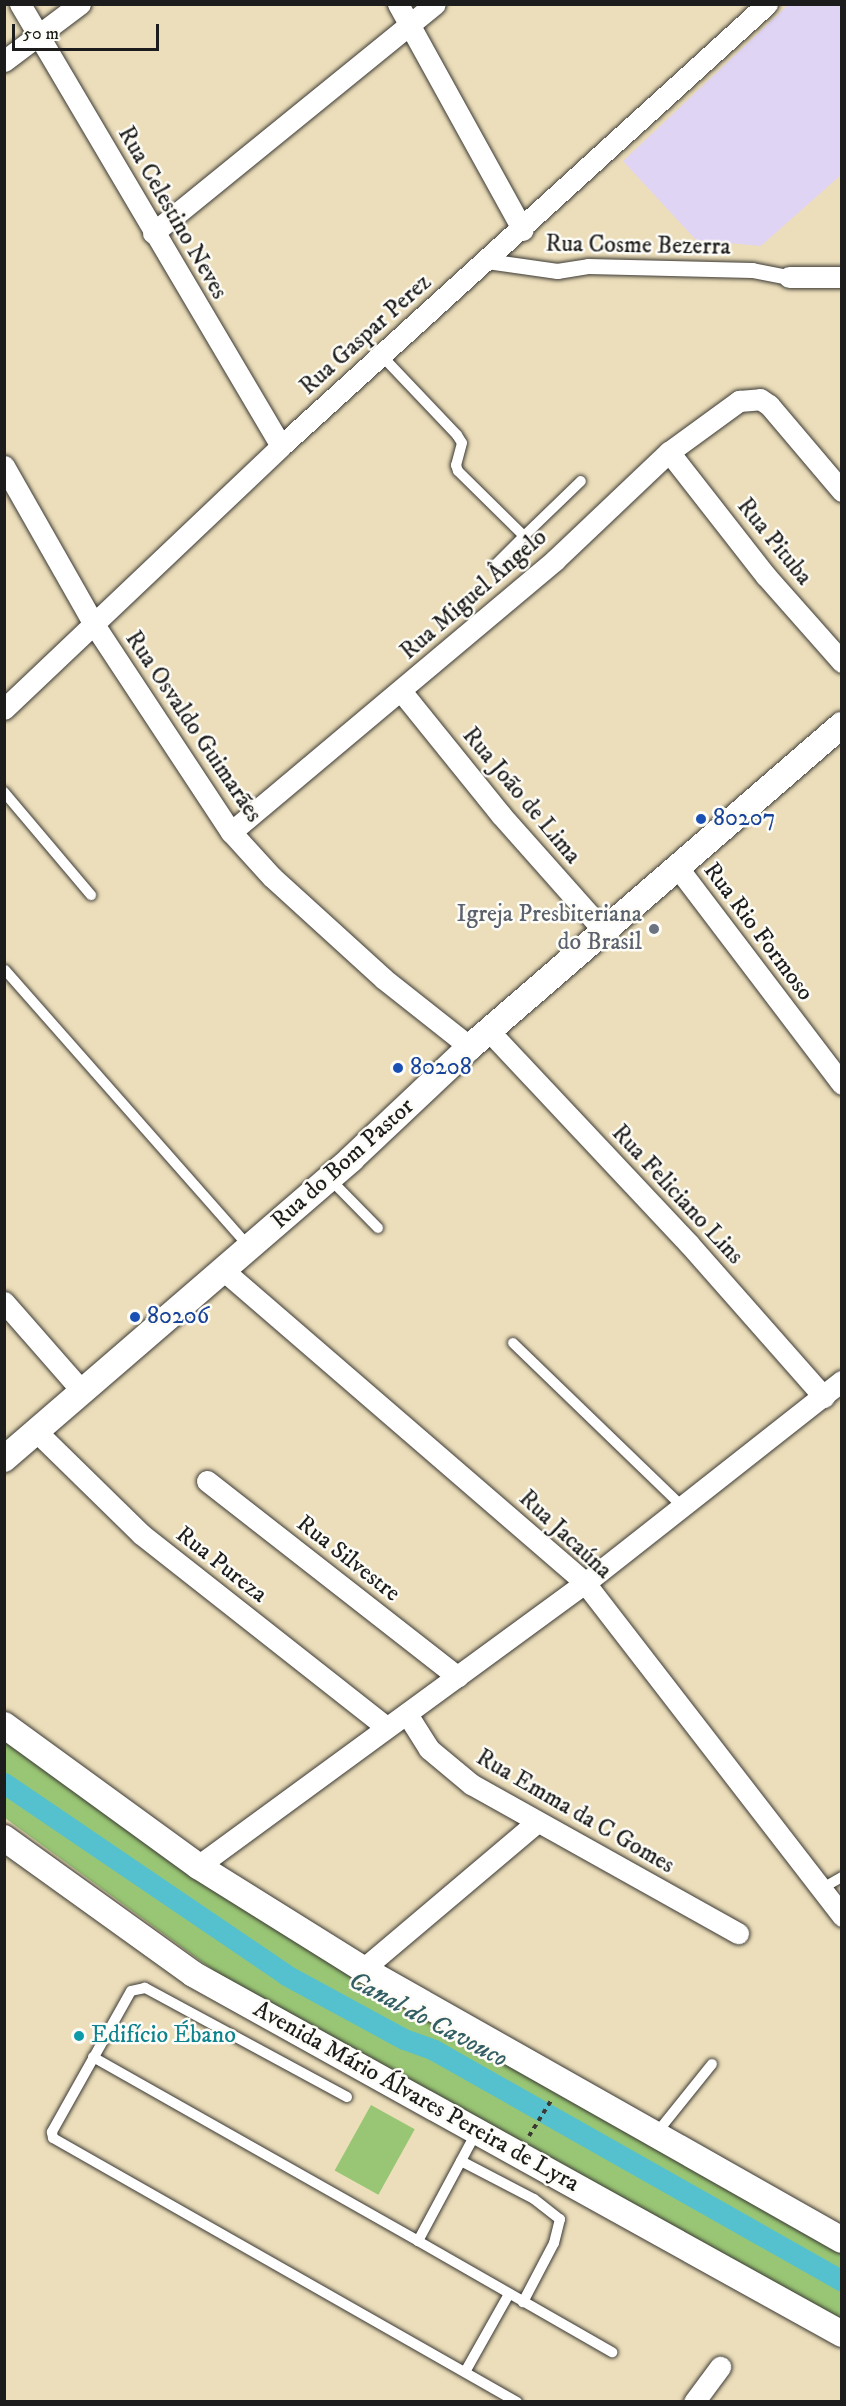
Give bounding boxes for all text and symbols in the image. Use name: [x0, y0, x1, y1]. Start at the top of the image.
scale bar: [15, 12, 162, 50]
text: 50 m: [23, 23, 59, 45]
street label: Rua Celestino Neves: [111, 122, 233, 304]
street label: Rua Cosme Bezerra: [545, 230, 731, 262]
street label: Rua Gaspar Perez: [294, 268, 438, 402]
street label: Rua Pituba: [730, 493, 818, 591]
street label: Rua Miguel Ângelo: [395, 524, 553, 666]
street label: Rua Osvaldo Guimarães: [118, 626, 268, 828]
street label: Rua João de Lima: [456, 722, 586, 870]
place label: 80207: [713, 805, 775, 833]
marker: 80207: [694, 812, 708, 826]
street label: Rua Rio Formoso: [697, 857, 819, 1007]
place label: Igreja Presbiteriana do Brasil: [457, 901, 642, 957]
marker: Igreja Presbiteriana do Brasil: [647, 922, 661, 936]
place label: 80208: [410, 1054, 472, 1082]
marker: 80208: [391, 1061, 405, 1075]
street label: Rua do Bom Pastor: [266, 1092, 420, 1236]
street label: Rua Feliciano Lins: [605, 1119, 749, 1271]
place label: 80206: [147, 1303, 209, 1331]
marker: 80206: [128, 1310, 142, 1324]
street label: Rua Jacaúna: [512, 1485, 618, 1585]
street label: Rua Silvestre: [290, 1510, 406, 1608]
street label: Rua Pureza: [170, 1520, 272, 1610]
street label: Rua Emma da C Gomes: [471, 1744, 679, 1880]
water label: Canal do Cavouco: [343, 1965, 513, 2075]
street label: Avenida Mário Álvares Pereira de Lyra: [248, 1995, 584, 2199]
place label: Edifício Ébano: [91, 2022, 236, 2050]
marker: Edifício Ébano: [72, 2029, 86, 2043]

